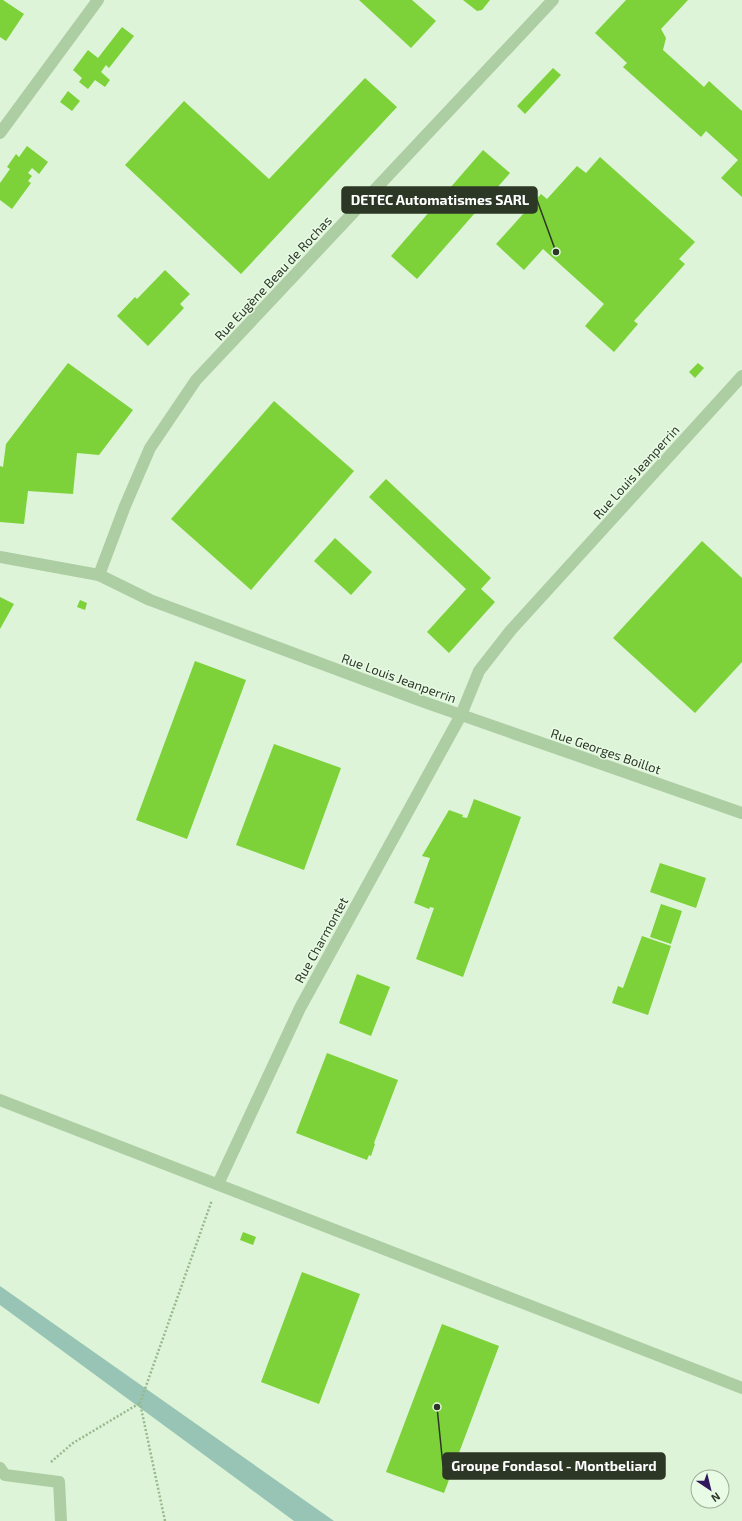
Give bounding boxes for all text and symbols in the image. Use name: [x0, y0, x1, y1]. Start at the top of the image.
callout: DETEC Automatismes SARL: [342, 187, 537, 213]
text: DETEC Automatismes SARL: [351, 191, 530, 208]
street label: Rue Eugène Beau de Rochas: [211, 212, 335, 344]
street label: Rue Louis Jeanperrin: [590, 422, 682, 522]
street label: Rue Louis Jeanperrin: [339, 650, 459, 706]
street label: Rue Georges Boillot: [549, 725, 663, 777]
street label: Rue Charmontet: [291, 894, 351, 986]
callout: Groupe Fondasol - Montbeliard: [443, 1453, 665, 1479]
text: Groupe Fondasol - Montbeliard: [451, 1457, 657, 1474]
north arrow: [690, 1469, 730, 1509]
text: N: [709, 1490, 723, 1505]

